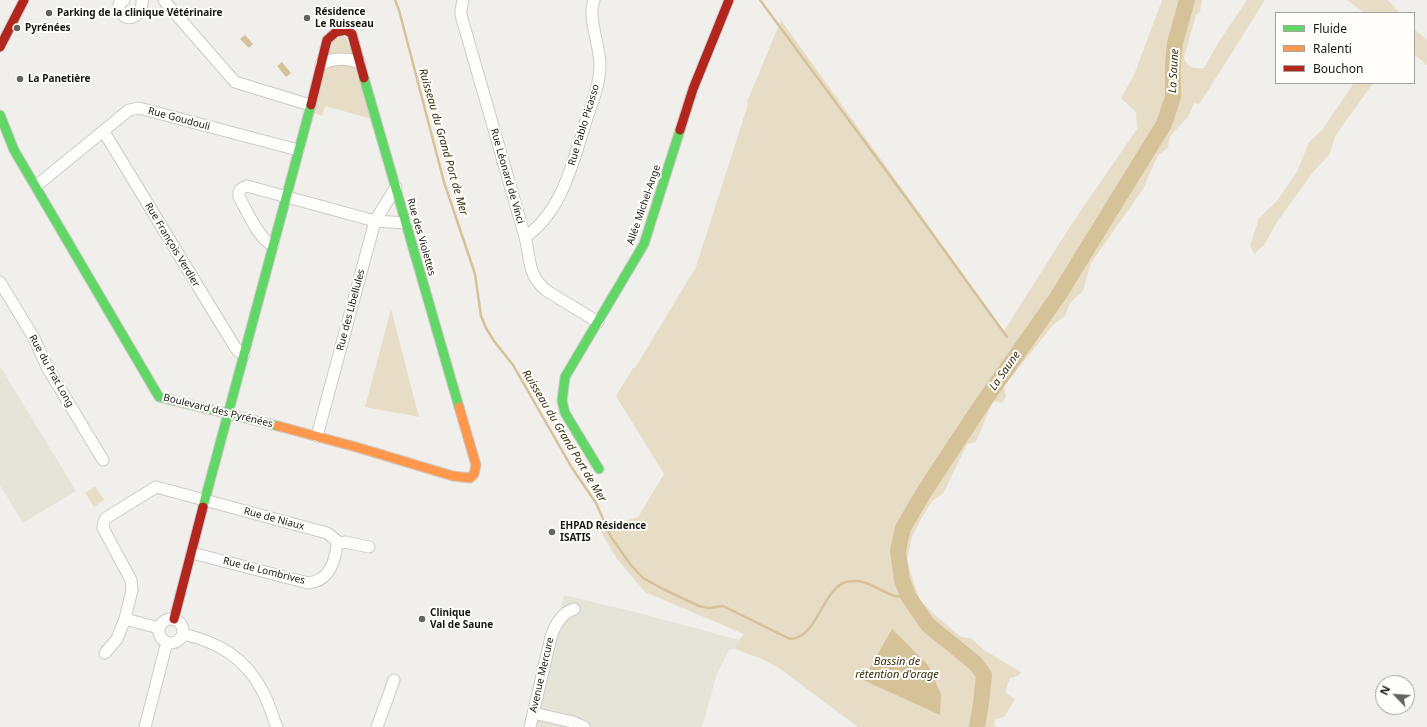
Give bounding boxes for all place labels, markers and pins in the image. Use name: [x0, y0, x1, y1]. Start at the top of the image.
place label: Résidence Le Ruisseau: [315, 6, 374, 30]
place label: Parking de la clinique Vétérinaire: [57, 7, 223, 19]
marker: Parking de la clinique Vétérinaire: [44, 8, 54, 18]
marker: Résidence Le Ruisseau: [302, 13, 312, 23]
place label: Pyrénées: [25, 22, 71, 34]
marker: Pyrénées: [12, 23, 22, 33]
place label: La Panetière: [28, 73, 90, 85]
marker: La Panetière: [15, 74, 25, 84]
place label: EHPAD Résidence ISATIS: [560, 520, 646, 544]
marker: EHPAD Résidence ISATIS: [547, 527, 557, 537]
place label: Clinique Val de Saune: [430, 607, 493, 630]
marker: Clinique Val de Saune: [417, 614, 427, 624]

